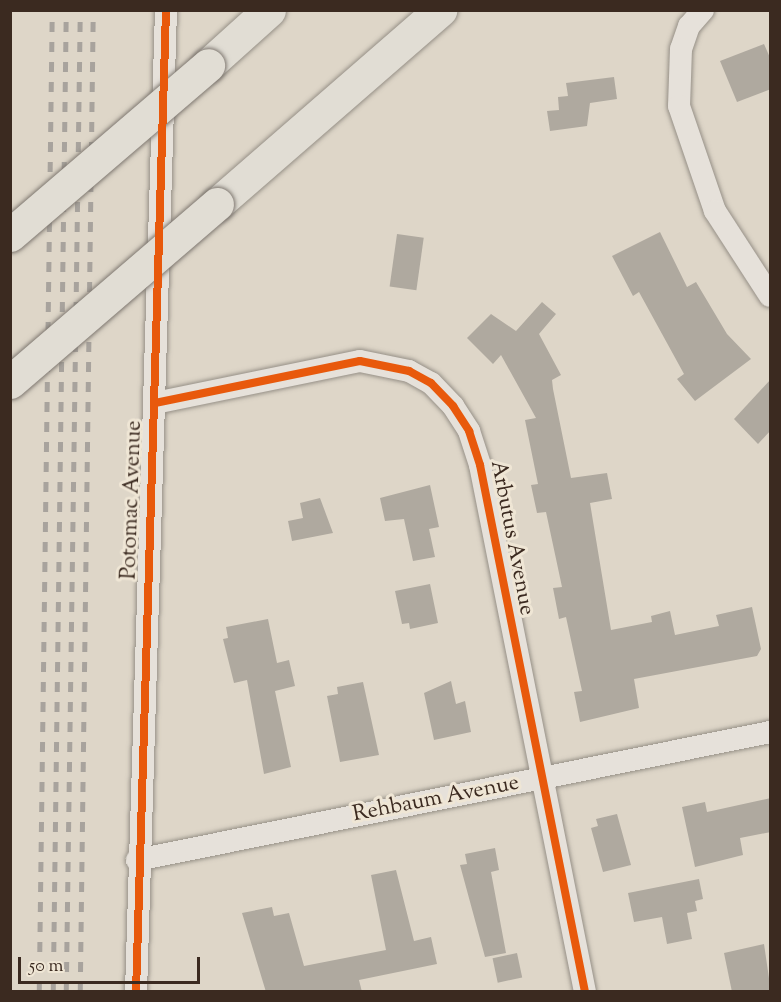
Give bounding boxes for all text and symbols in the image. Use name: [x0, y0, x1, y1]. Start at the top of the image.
street label: Potomac Avenue: [117, 420, 149, 580]
street label: Arbutus Avenue: [483, 458, 539, 618]
street label: Rehbaum Avenue: [351, 771, 521, 829]
scale bar: [21, 945, 202, 983]
text: 50 m: [29, 954, 63, 980]

